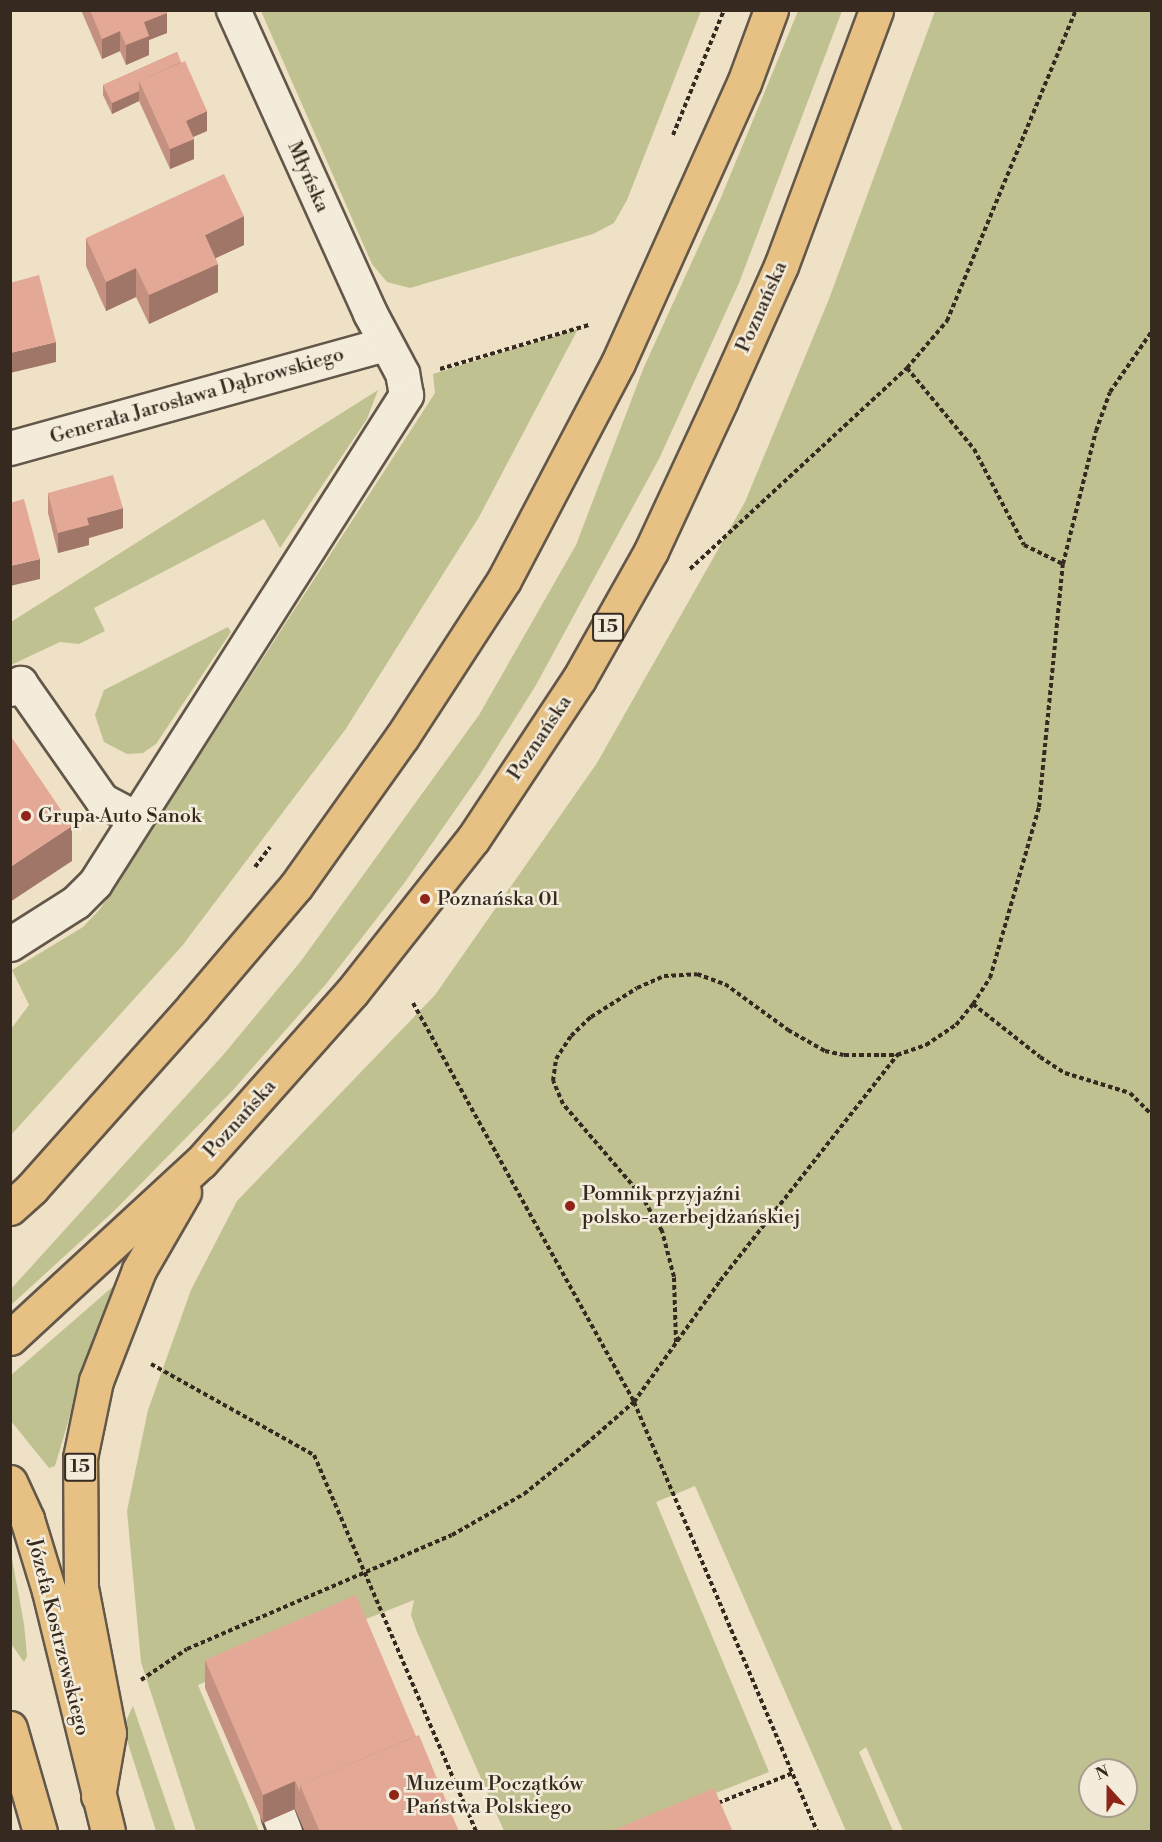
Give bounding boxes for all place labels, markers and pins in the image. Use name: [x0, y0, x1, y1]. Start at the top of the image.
place label: Grupa Auto Sanok: [38, 804, 201, 828]
marker: Grupa Auto Sanok: [19, 809, 33, 823]
place label: Poznańska 01: [437, 887, 559, 911]
marker: Poznańska 01: [418, 892, 432, 906]
place label: Pomnik przyjaźni polsko-azerbejdżańskiej: [582, 1182, 801, 1229]
marker: Pomnik przyjaźni polsko-azerbejdżańskiej: [563, 1199, 577, 1213]
place label: Muzeum Początków Państwa Polskiego: [406, 1772, 583, 1819]
marker: Muzeum Początków Państwa Polskiego: [387, 1788, 401, 1802]

